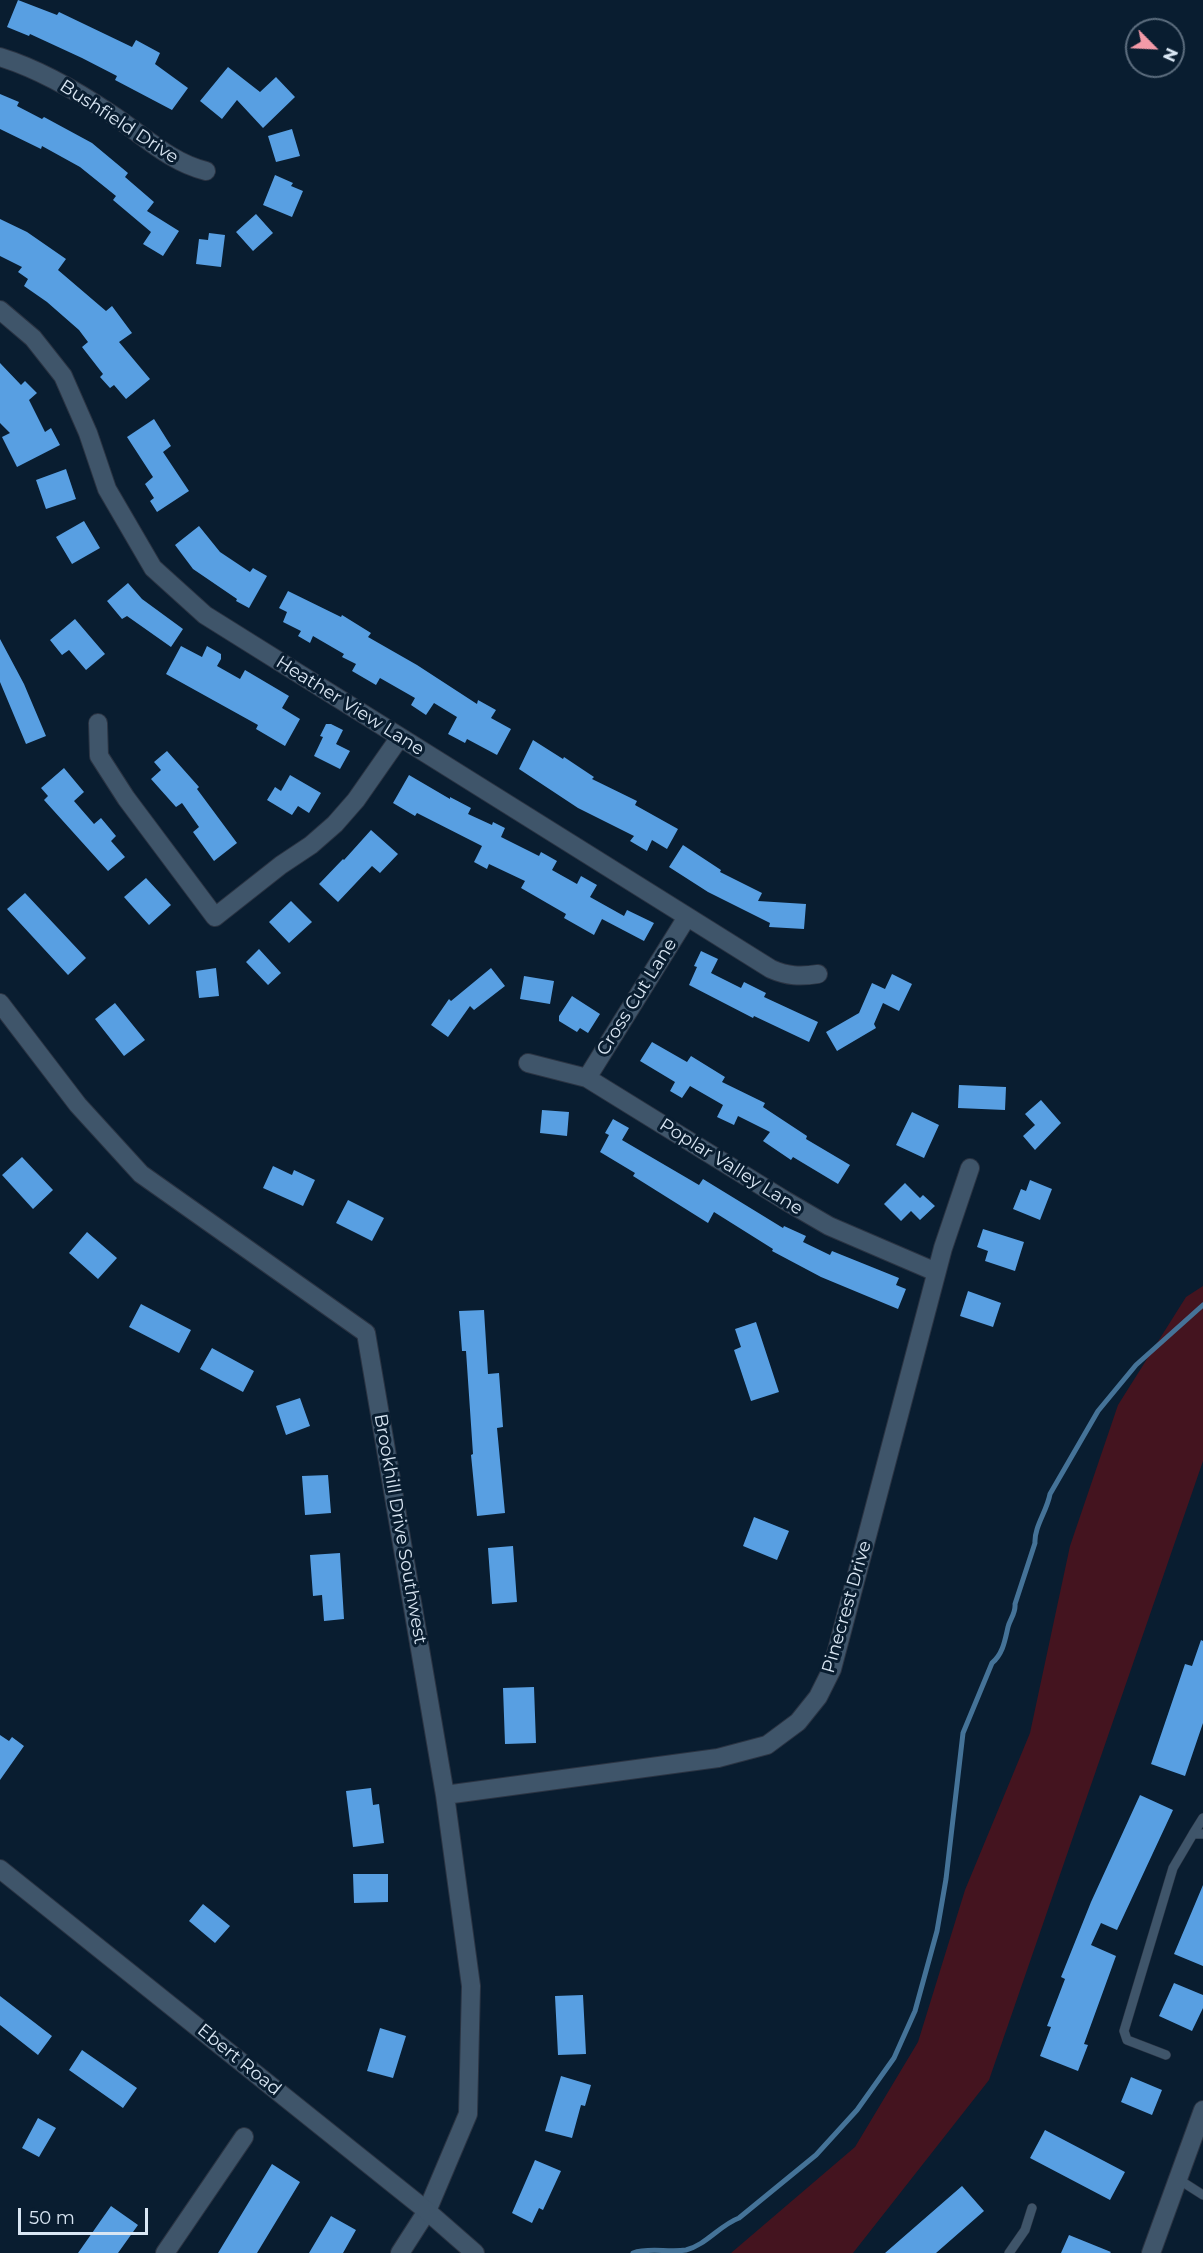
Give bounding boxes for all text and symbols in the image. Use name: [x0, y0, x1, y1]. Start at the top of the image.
north arrow: [1125, 18, 1185, 78]
text: N: [1159, 45, 1181, 64]
street label: Bushfield Drive: [56, 76, 182, 168]
street label: Heather View Lane: [272, 652, 428, 760]
street label: Cross Cut Lane: [592, 934, 682, 1060]
street label: Poplar Valley Lane: [655, 1114, 807, 1220]
street label: Brookhill Drive Southwest: [369, 1412, 431, 1646]
street label: Pinecrest Drive: [818, 1538, 876, 1676]
street label: Ebert Road: [193, 2020, 285, 2100]
scale bar: [21, 2196, 152, 2234]
text: 50 m: [29, 2207, 75, 2229]

